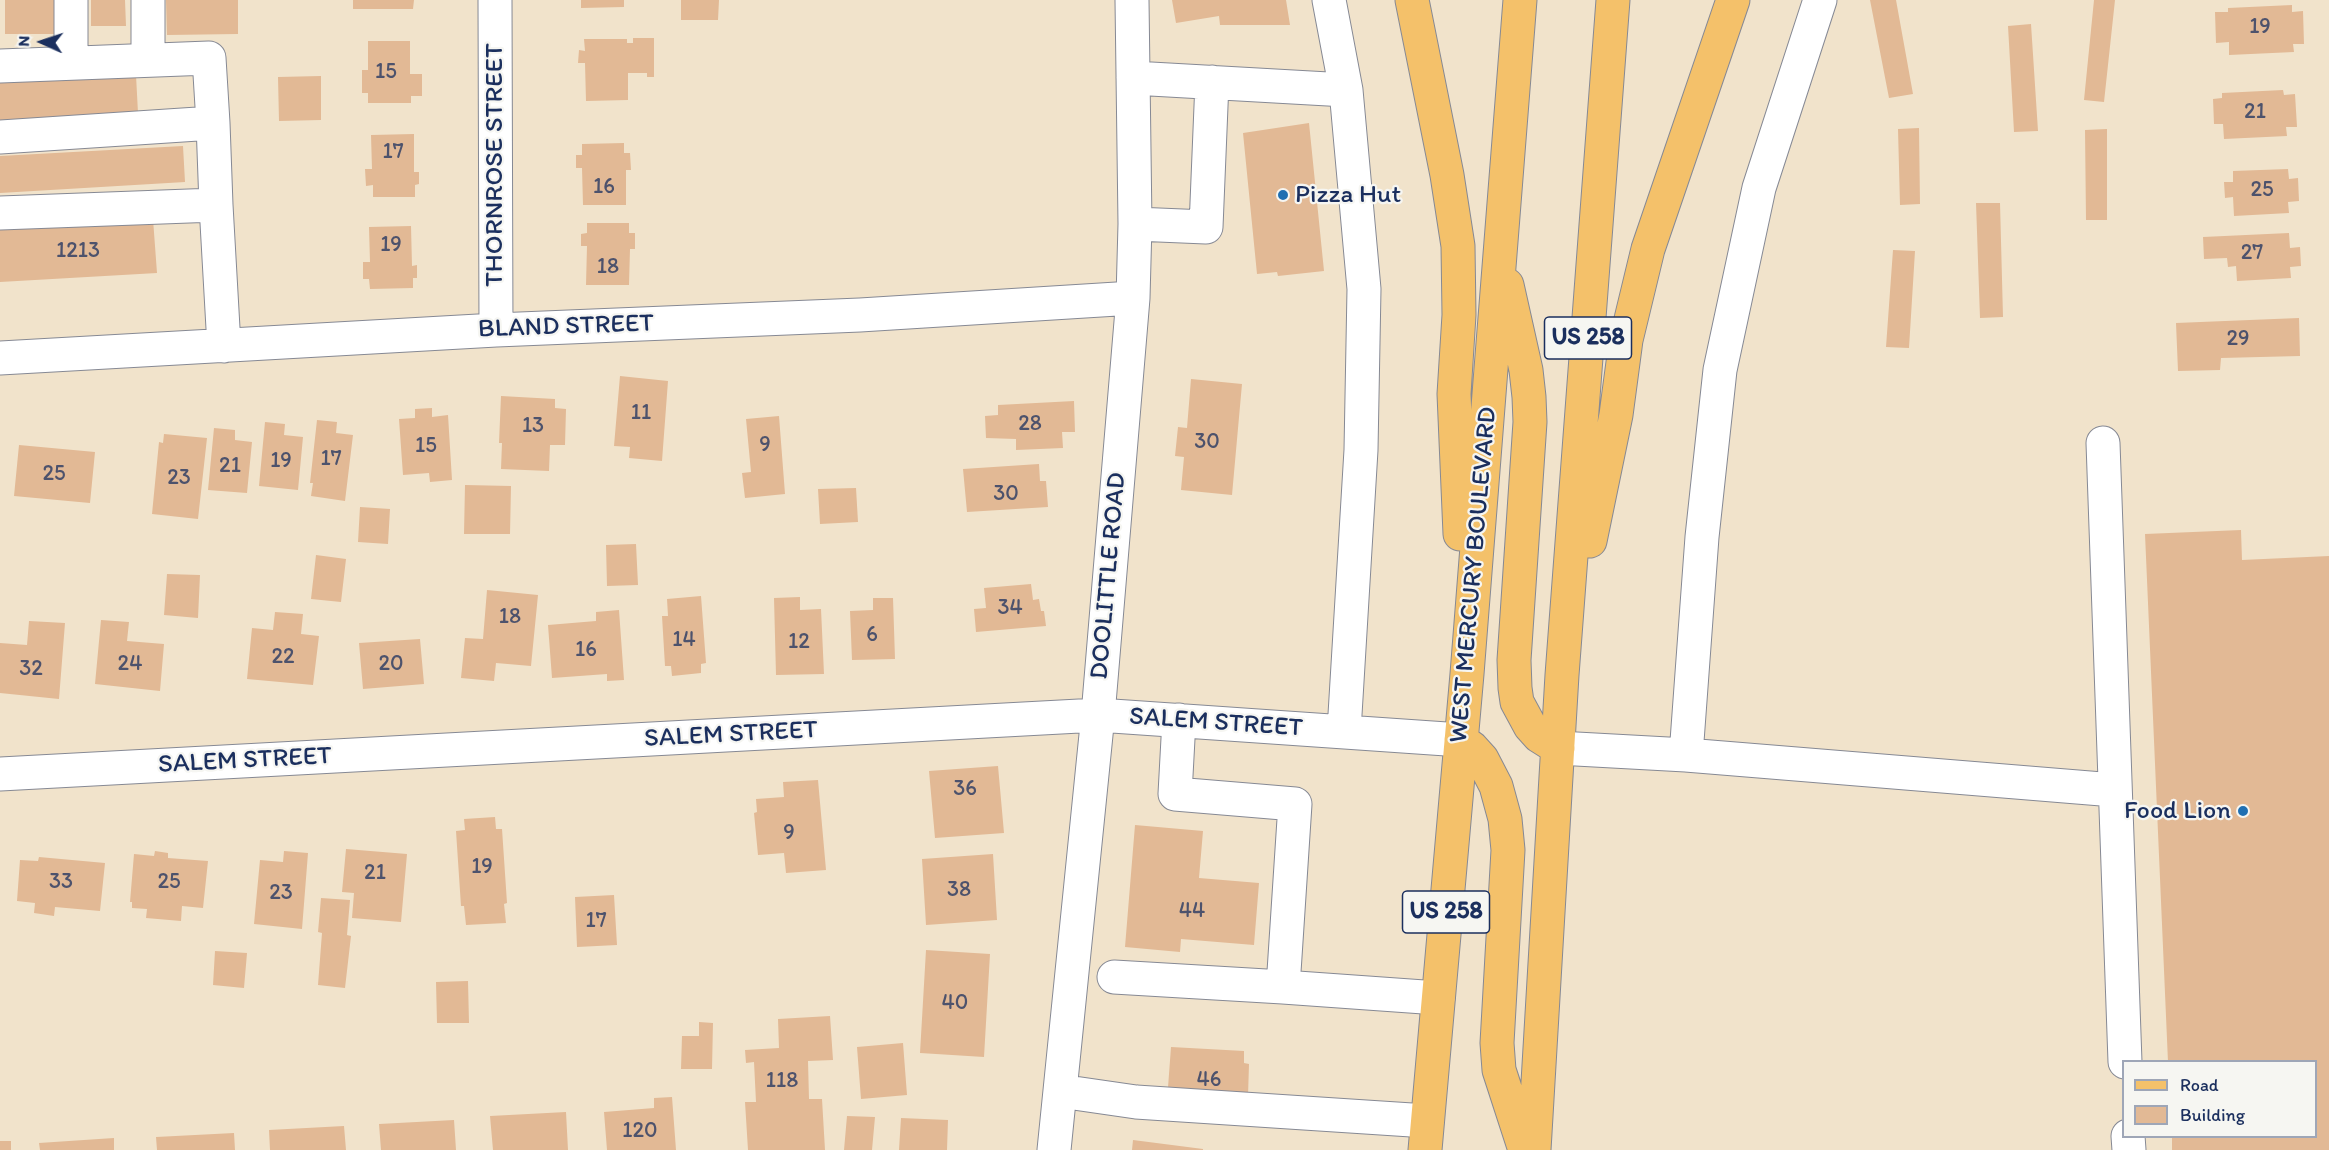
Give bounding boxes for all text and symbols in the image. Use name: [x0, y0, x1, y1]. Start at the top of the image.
north arrow: [12, 12, 72, 72]
house number: 19: [2249, 14, 2271, 40]
text: N: [14, 35, 33, 47]
street label: THORNROSE STREET: [479, 43, 511, 287]
house number: 15: [375, 59, 397, 85]
house number: 21: [2244, 99, 2266, 125]
house number: 17: [382, 139, 404, 165]
house number: 16: [593, 174, 615, 200]
house number: 25: [2250, 177, 2274, 203]
place label: Pizza Hut: [1295, 179, 1401, 211]
marker: Pizza Hut: [1276, 188, 1290, 202]
house number: 19: [380, 232, 402, 258]
house number: 1213: [56, 238, 100, 264]
house number: 27: [2241, 240, 2263, 266]
house number: 18: [597, 254, 619, 280]
street label: BLAND STREET: [478, 308, 654, 346]
road number: US 258: [1544, 317, 1632, 359]
house number: 29: [2226, 326, 2250, 352]
house number: 11: [631, 400, 651, 426]
street label: WEST MERCURY BOULEVARD: [1444, 406, 1504, 744]
house number: 28: [1018, 411, 1042, 437]
house number: 13: [522, 413, 544, 439]
house number: 30: [1194, 429, 1220, 455]
house number: 9: [759, 432, 771, 458]
house number: 15: [415, 433, 437, 459]
house number: 17: [320, 446, 342, 472]
house number: 19: [270, 448, 292, 474]
house number: 21: [219, 453, 241, 479]
house number: 25: [42, 461, 66, 487]
house number: 23: [167, 465, 191, 491]
street label: DOOLITTLE ROAD: [1084, 471, 1134, 681]
house number: 30: [993, 481, 1019, 507]
house number: 34: [997, 595, 1023, 621]
house number: 18: [499, 604, 521, 630]
house number: 6: [866, 622, 878, 648]
house number: 14: [672, 627, 696, 653]
house number: 12: [788, 629, 810, 655]
house number: 16: [575, 637, 597, 663]
house number: 22: [271, 644, 295, 670]
house number: 24: [118, 651, 142, 677]
house number: 20: [378, 651, 404, 677]
house number: 32: [19, 656, 43, 682]
street label: SALEM STREET: [1128, 701, 1304, 745]
street label: SALEM STREET: [643, 715, 819, 755]
street label: SALEM STREET: [157, 741, 333, 781]
house number: 36: [953, 776, 977, 802]
place label: Food Lion: [2124, 795, 2231, 827]
marker: Food Lion: [2236, 804, 2250, 818]
house number: 9: [783, 820, 795, 846]
house number: 19: [471, 854, 493, 880]
house number: 21: [364, 860, 386, 886]
house number: 33: [49, 869, 73, 895]
house number: 25: [157, 869, 181, 895]
house number: 38: [947, 877, 971, 903]
house number: 23: [269, 880, 293, 906]
road number: US 258: [1402, 891, 1490, 933]
house number: 44: [1179, 898, 1205, 924]
house number: 17: [585, 908, 607, 934]
house number: 40: [942, 990, 968, 1016]
legend: [2122, 1060, 2317, 1138]
house number: 46: [1197, 1067, 1221, 1093]
house number: 118: [766, 1068, 798, 1094]
text: Road: [2180, 1074, 2219, 1096]
text: Building: [2180, 1104, 2245, 1126]
house number: 120: [622, 1118, 658, 1144]

